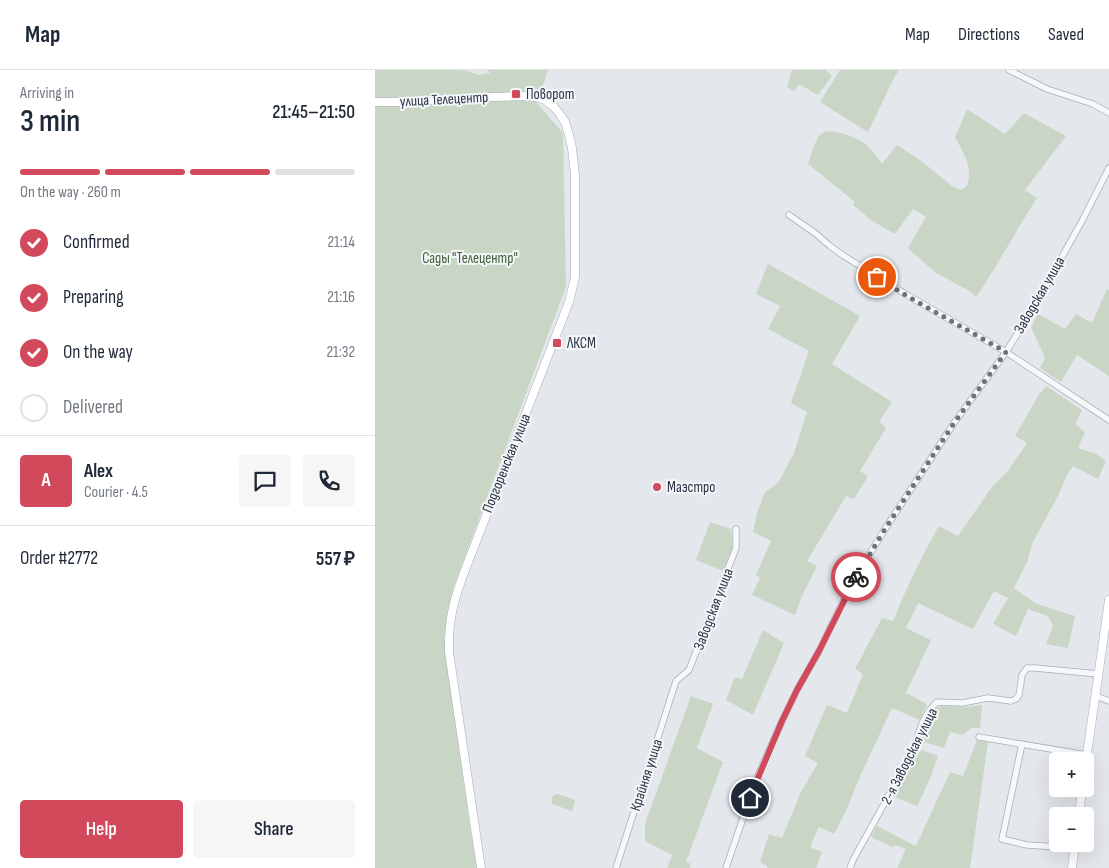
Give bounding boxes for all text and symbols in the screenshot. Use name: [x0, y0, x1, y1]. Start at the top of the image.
text: Map: [25, 20, 60, 49]
text: Map: [905, 24, 930, 45]
text: Directions: [958, 24, 1020, 45]
text: Saved: [1048, 24, 1084, 45]
text: Arriving in: [20, 84, 74, 103]
place label: Поворот: [526, 85, 574, 104]
street label: улица Телецентр: [399, 88, 489, 111]
marker: Поворот: [510, 88, 522, 100]
text: 21:45–21:50: [272, 101, 355, 124]
text: 3 min: [20, 102, 80, 141]
text: On the way · 260 m: [20, 183, 121, 202]
icon: check: [20, 229, 48, 257]
text: Confirmed: [63, 231, 130, 254]
text: 21:14: [327, 233, 355, 252]
park label: Сады "Телецентр": [422, 249, 518, 268]
street label: Заводская улица: [1010, 253, 1069, 337]
pin: [856, 256, 898, 298]
icon: bag: [863, 263, 891, 291]
icon: check: [20, 284, 48, 312]
text: Preparing: [63, 286, 124, 309]
text: 21:16: [327, 288, 355, 307]
place label: ЛКСМ: [566, 334, 596, 353]
marker: ЛКСМ: [551, 337, 563, 349]
icon: check: [20, 339, 48, 367]
text: On the way: [63, 341, 133, 364]
text: 21:32: [326, 343, 355, 362]
text: Delivered: [63, 396, 123, 419]
street label: Подгоренская улица: [478, 411, 535, 516]
button: chat: [239, 455, 291, 507]
button: phone: [303, 455, 355, 507]
text: Alex: [84, 460, 113, 483]
text: A: [41, 469, 51, 492]
place label: Маэстро: [667, 478, 716, 497]
marker: Маэстро: [651, 481, 663, 493]
text: Courier · 4.5: [84, 483, 148, 502]
text: Order #2772: [20, 547, 98, 570]
text: 557 ₽: [316, 548, 355, 571]
courier: [831, 552, 881, 602]
icon: bike: [842, 563, 870, 591]
street label: Заводская улица: [689, 565, 738, 653]
street label: 2-я Заводская улица: [877, 705, 942, 808]
street label: Крайняя улица: [626, 737, 667, 814]
map controls: [1049, 752, 1094, 852]
button: +: [1049, 752, 1094, 797]
pin: [729, 777, 771, 819]
icon: home: [736, 784, 764, 812]
button: Help: [20, 800, 183, 858]
button: Share: [193, 800, 355, 858]
button: −: [1049, 807, 1094, 852]

